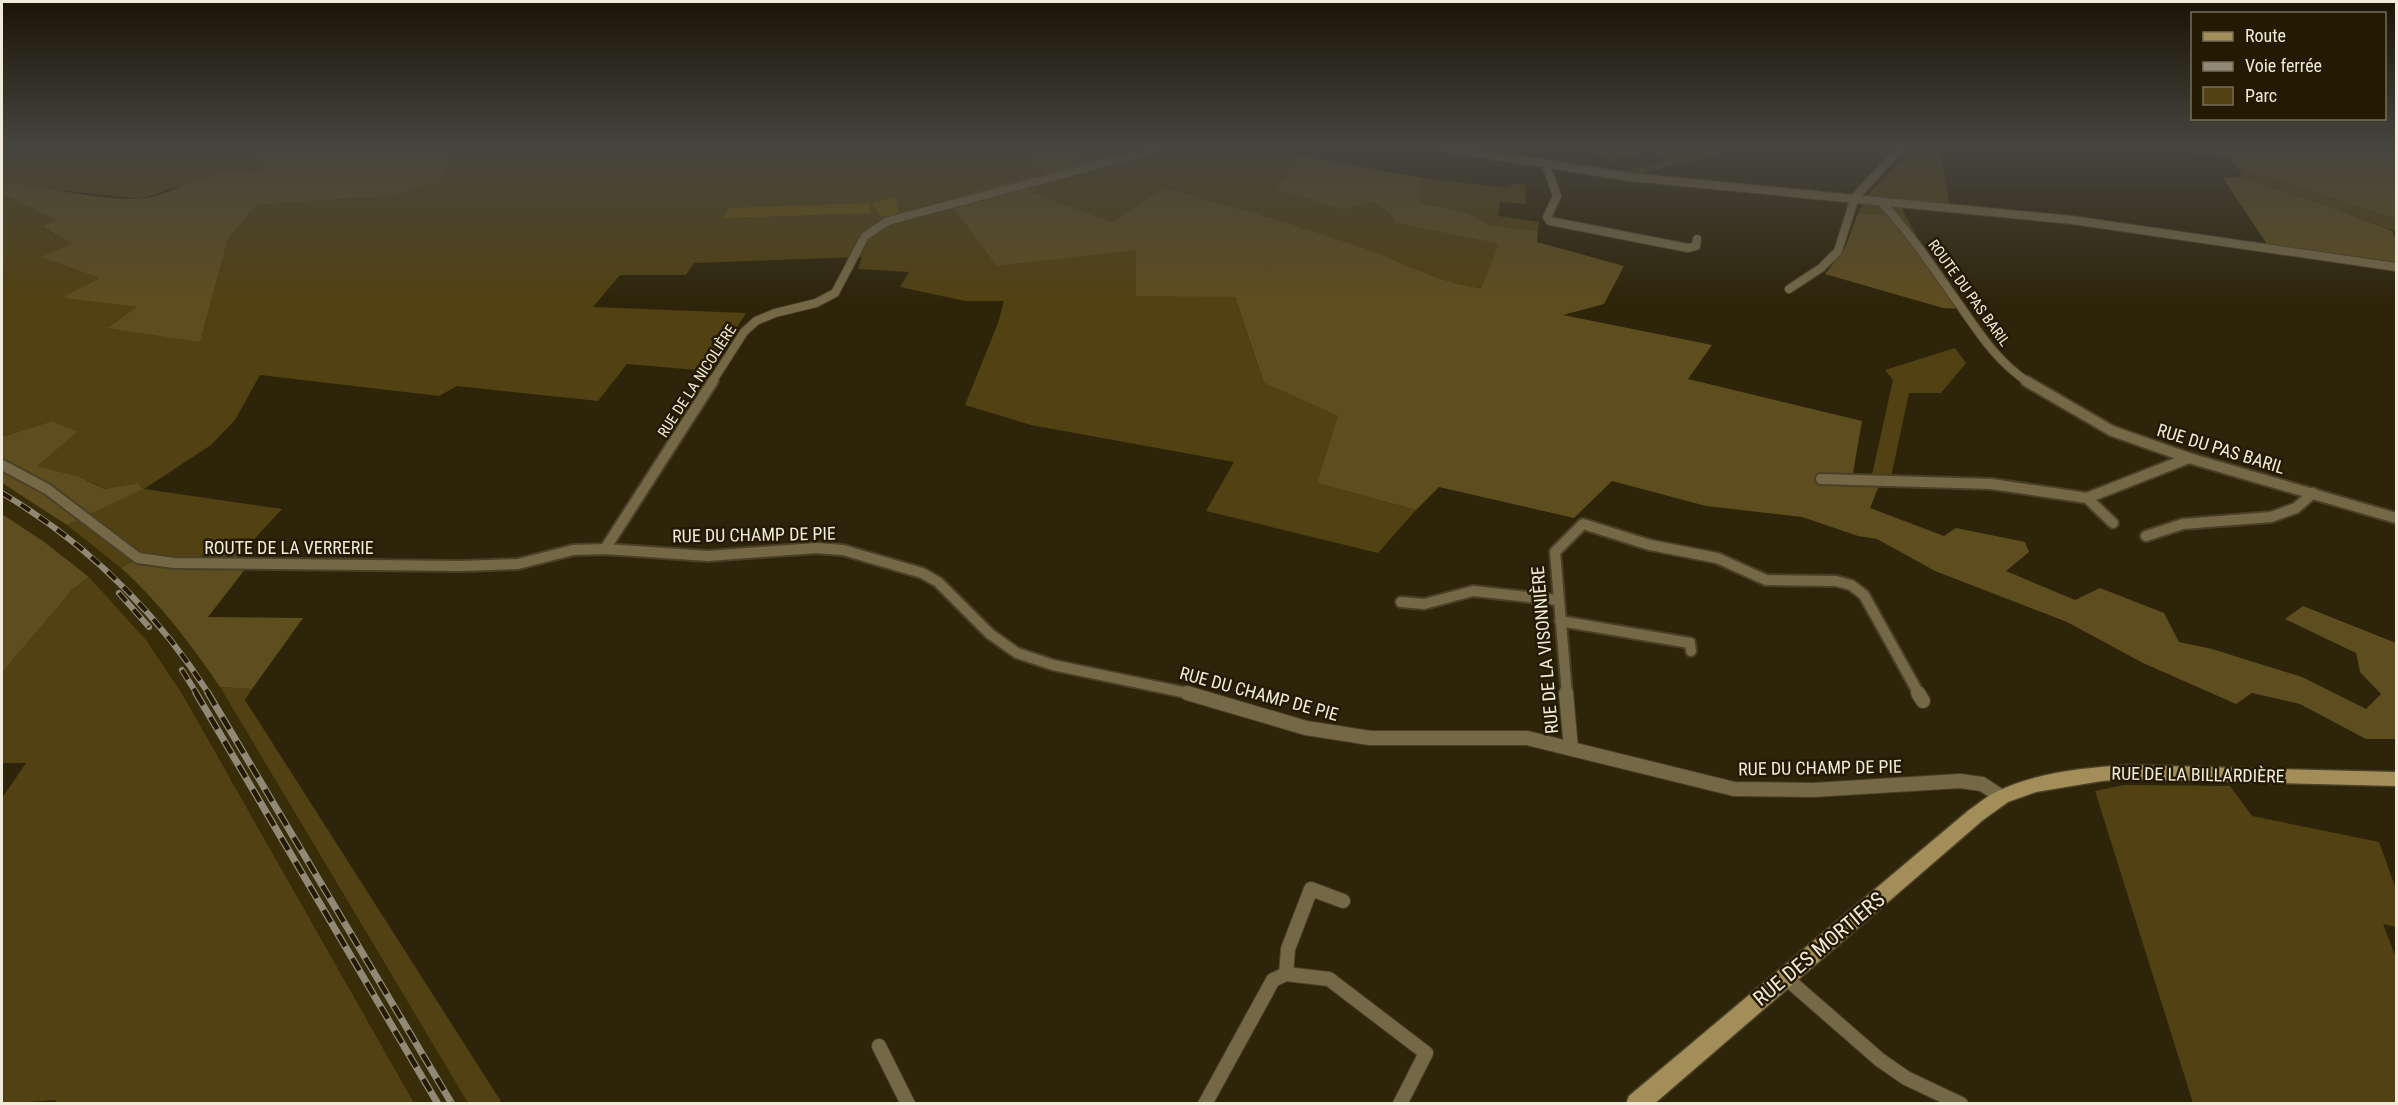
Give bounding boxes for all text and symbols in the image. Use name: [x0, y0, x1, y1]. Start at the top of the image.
legend: [2191, 12, 2386, 120]
text: Route: [2245, 25, 2286, 46]
text: Voie ferrée: [2245, 55, 2322, 76]
text: Parc: [2245, 85, 2277, 106]
street label: ROUTE DU PAS BARIL: [1924, 236, 2014, 350]
street label: RUE DE LA NICOLIÈRE: [654, 321, 740, 441]
street label: RUE DU PAS BARIL: [2155, 419, 2288, 478]
street label: RUE DU CHAMP DE PIE: [672, 523, 836, 546]
street label: ROUTE DE LA VERRERIE: [204, 537, 374, 558]
street label: RUE DE LA VISONNIÈRE: [1527, 565, 1562, 735]
street label: RUE DU CHAMP DE PIE: [1177, 662, 1341, 725]
street label: RUE DU CHAMP DE PIE: [1738, 756, 1902, 779]
street label: RUE DE LA BILLARDIÈRE: [2111, 762, 2285, 787]
street label: RUE DES MORTIERS: [1749, 887, 1890, 1011]

